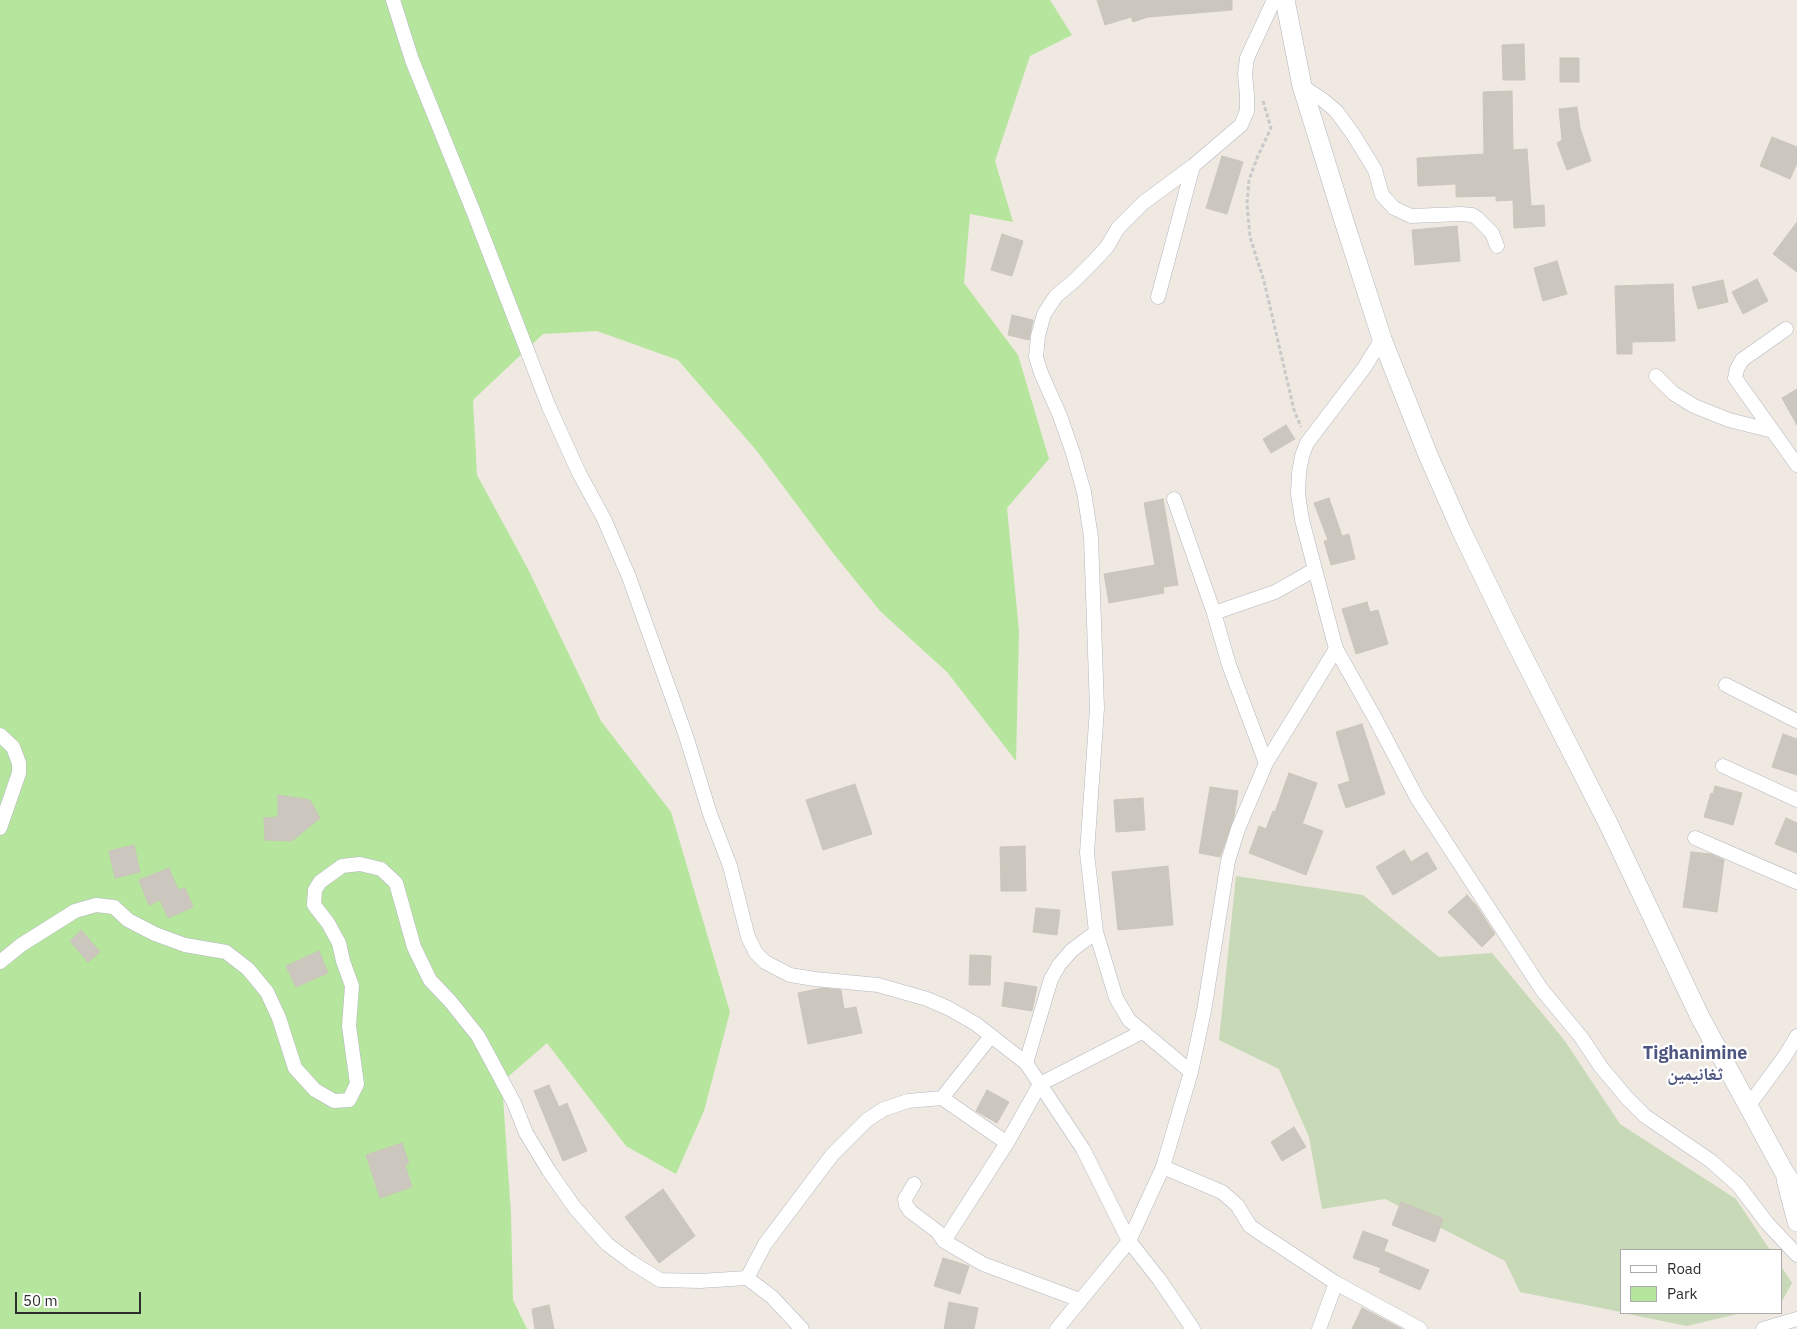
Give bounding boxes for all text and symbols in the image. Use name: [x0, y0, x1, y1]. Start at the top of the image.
district label: Tighanimine ثغانيمين: [1643, 1043, 1747, 1086]
legend: [1620, 1249, 1782, 1314]
text: Road: [1667, 1259, 1702, 1278]
scale bar: [18, 1282, 144, 1314]
text: Park: [1667, 1284, 1697, 1303]
text: 50 m: [23, 1291, 58, 1310]

